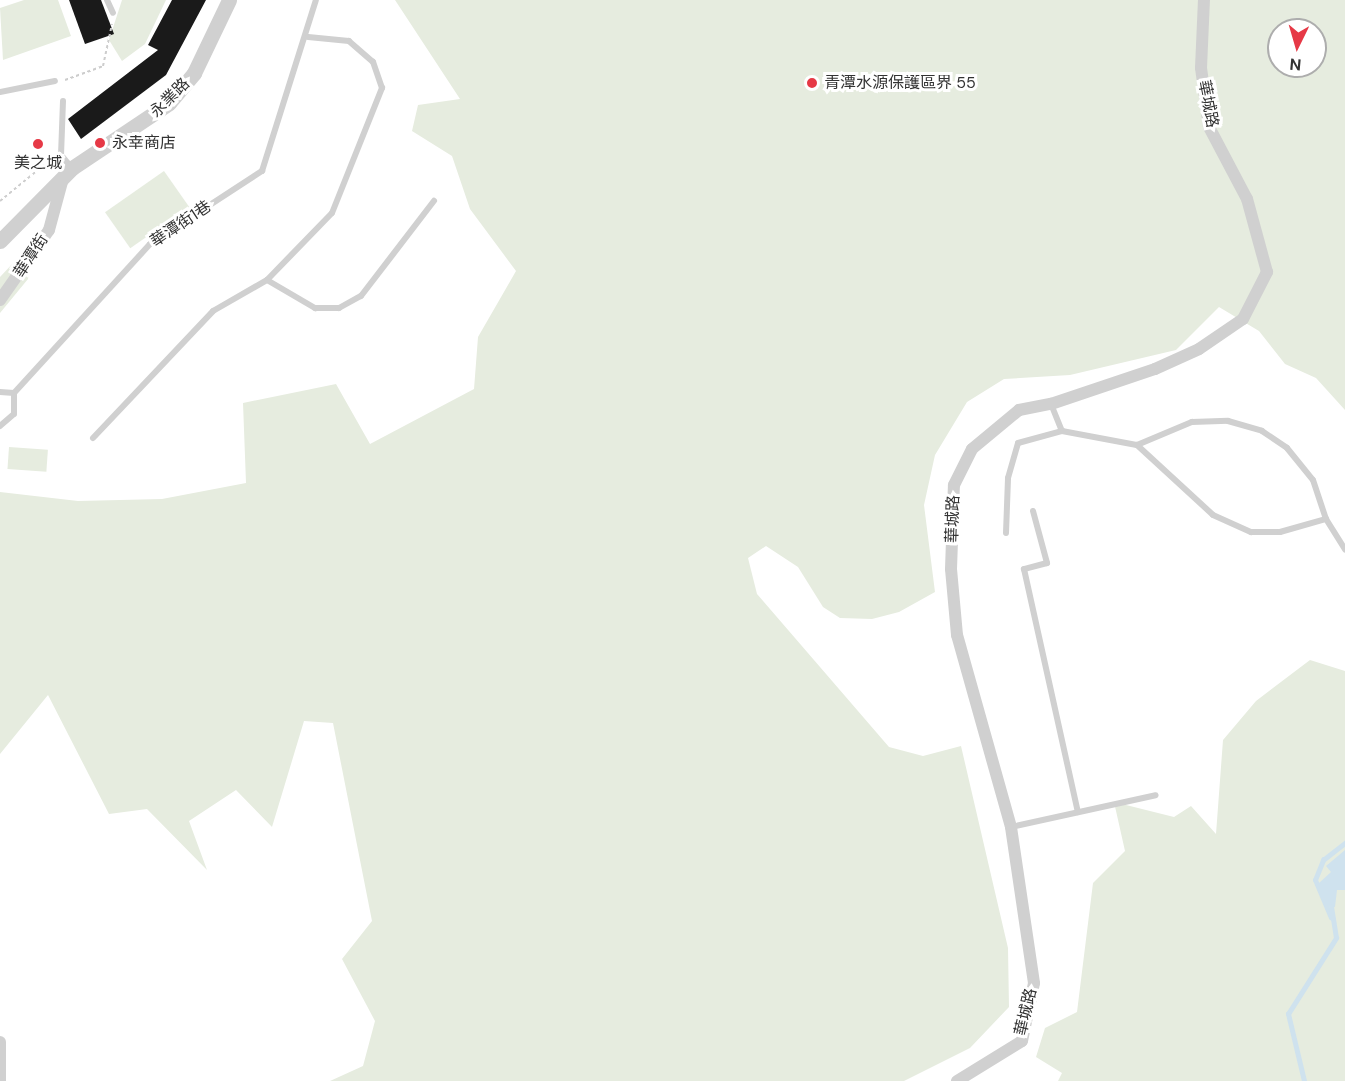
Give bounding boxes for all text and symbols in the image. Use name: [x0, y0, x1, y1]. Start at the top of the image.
north arrow: [1267, 18, 1327, 78]
text: N: [1289, 53, 1302, 75]
place label: 青潭水源保護區界 55: [824, 73, 976, 93]
street label: 永業路: [146, 74, 194, 122]
marker: 青潭水源保護區界 55: [805, 76, 819, 90]
street label: 華城路: [1194, 79, 1222, 129]
place label: 永幸商店: [112, 133, 176, 153]
marker: 永幸商店: [93, 136, 107, 150]
marker: 美之城: [31, 137, 45, 151]
place label: 美之城: [14, 153, 62, 173]
street label: 華潭街1巷: [147, 197, 215, 251]
street label: 華潭街: [10, 231, 52, 281]
street label: 華城路: [943, 495, 963, 543]
street label: 華城路: [1011, 986, 1041, 1038]

